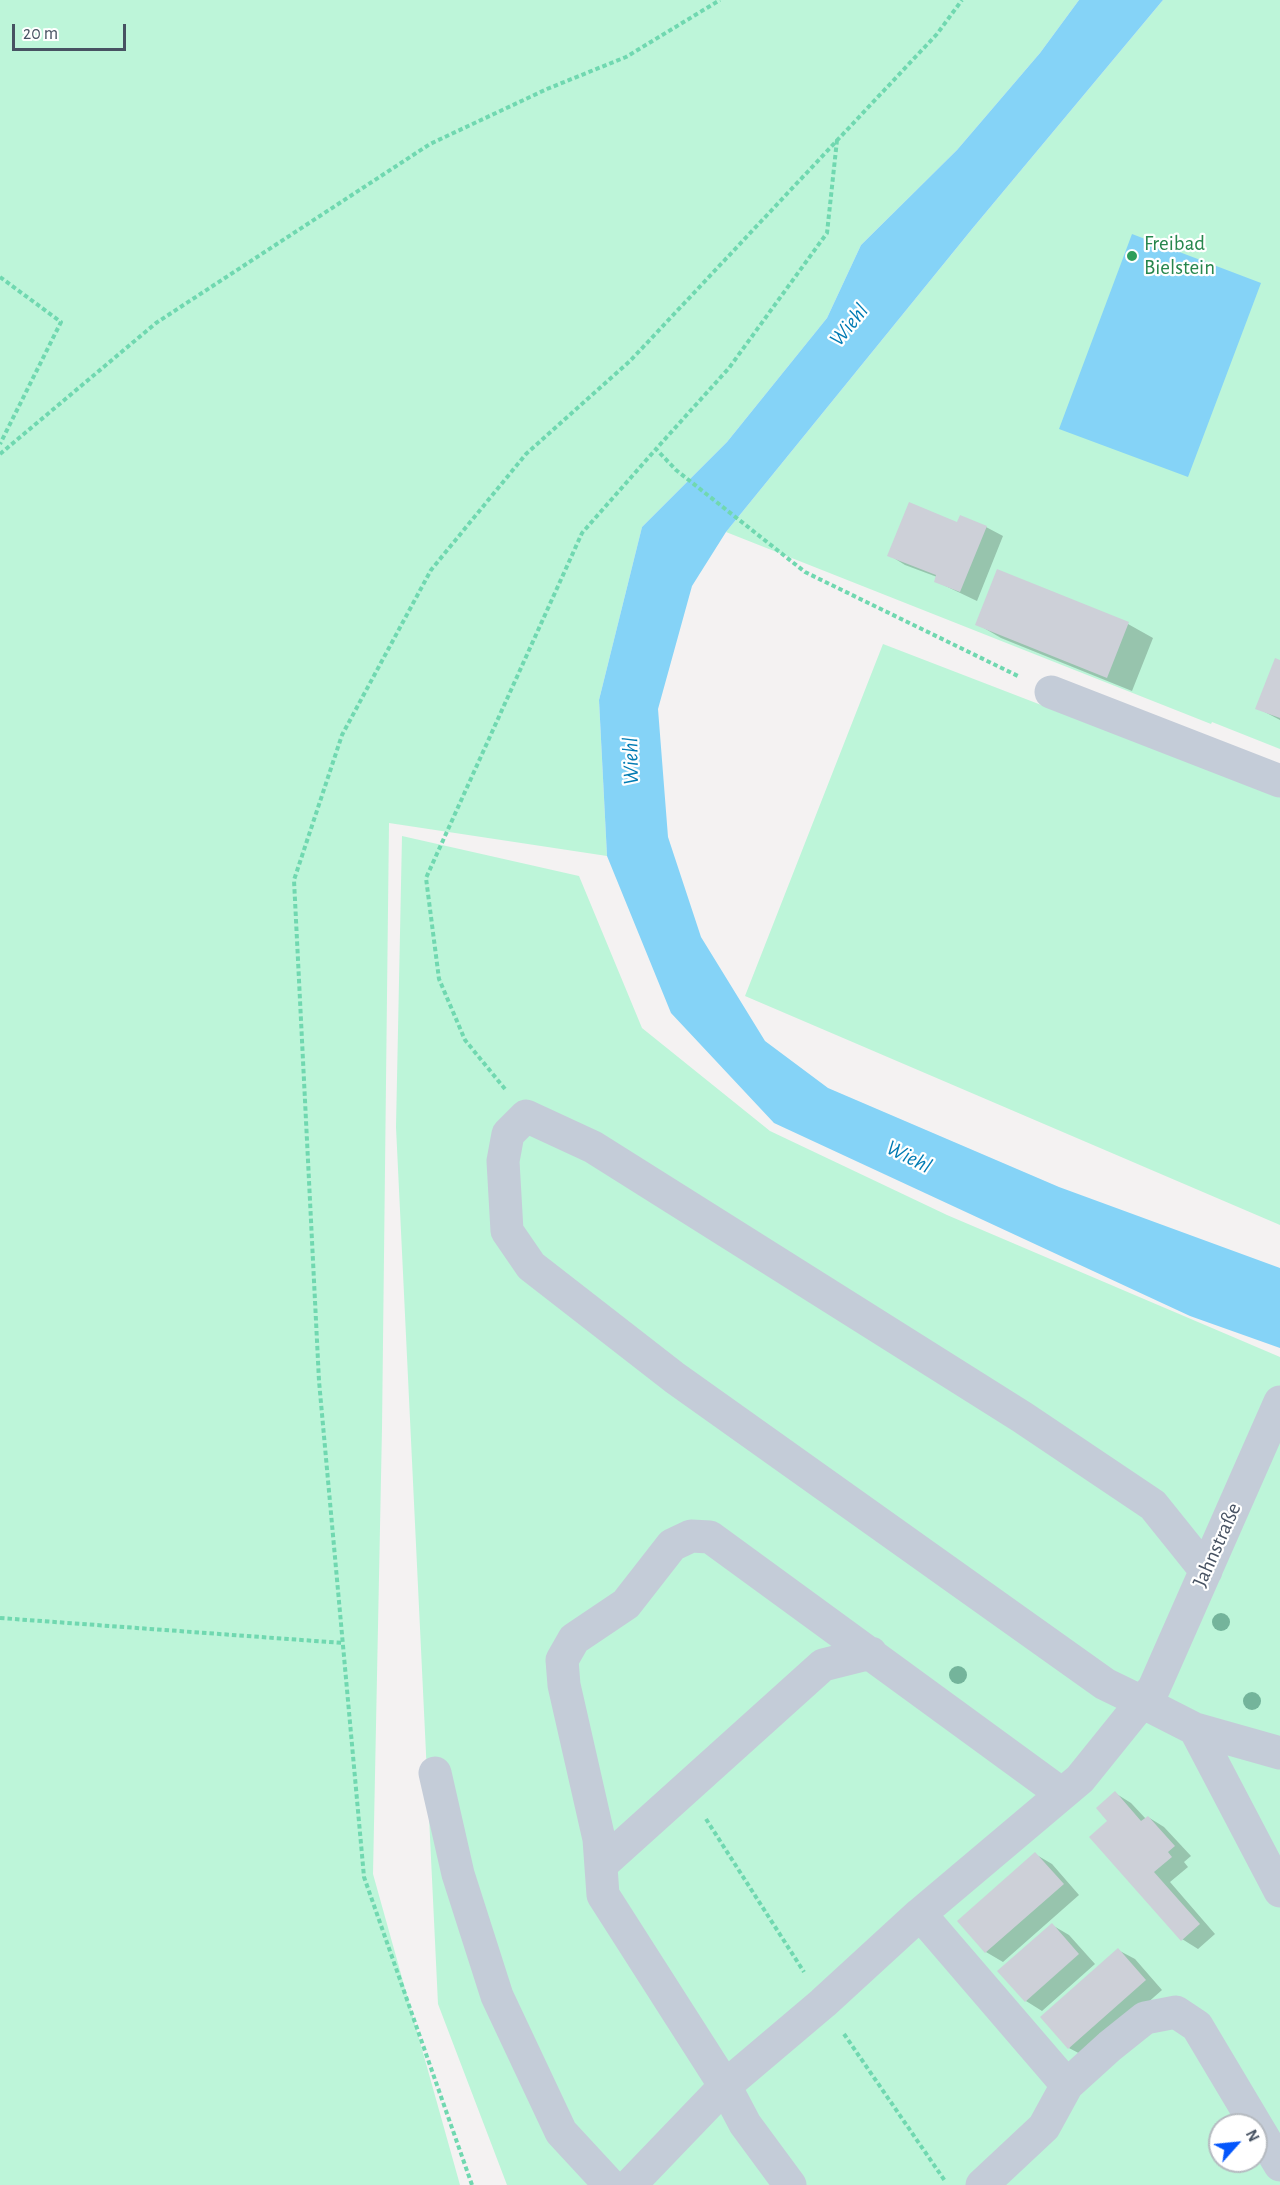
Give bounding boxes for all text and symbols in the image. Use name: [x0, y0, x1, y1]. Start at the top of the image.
scale bar: [15, 12, 129, 50]
text: 20 m: [23, 25, 58, 43]
place label: Freibad Bielstein: [1144, 231, 1215, 281]
marker: Freibad Bielstein: [1125, 249, 1139, 263]
water label: Wiehl: [824, 298, 874, 352]
water label: Wiehl: [617, 737, 645, 785]
water label: Wiehl: [882, 1134, 936, 1180]
street label: Jahnstraße: [1187, 1499, 1247, 1591]
north arrow: [1208, 2113, 1268, 2173]
text: N: [1243, 2127, 1262, 2144]

